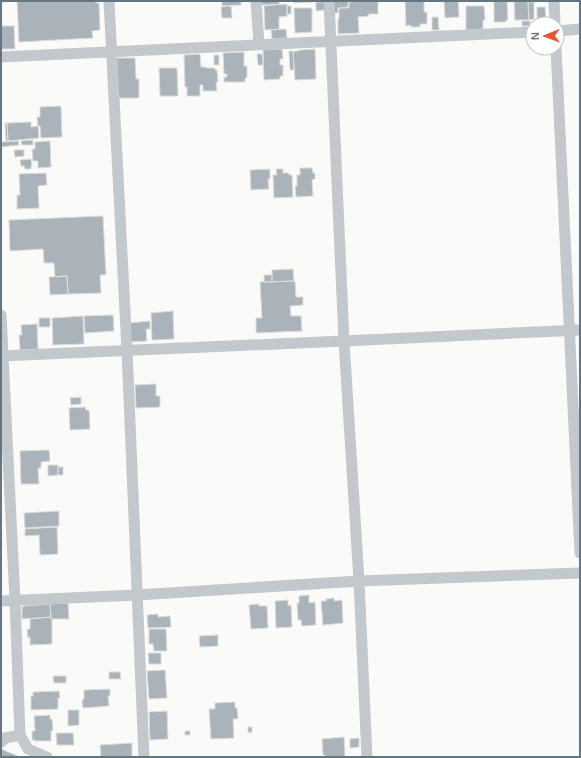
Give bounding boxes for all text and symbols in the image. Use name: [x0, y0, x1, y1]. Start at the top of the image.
north arrow: [525, 16, 565, 56]
text: N: [529, 32, 541, 40]

